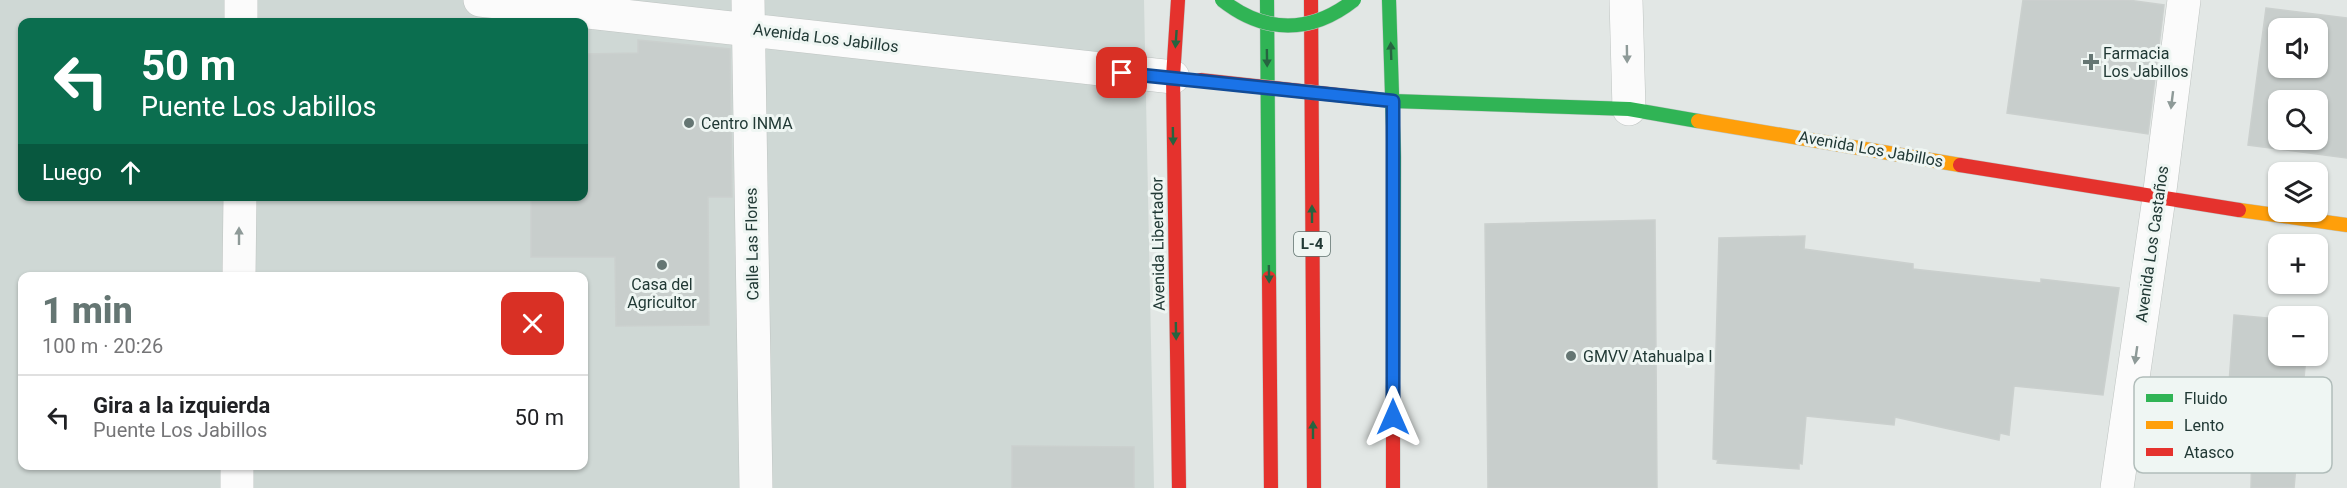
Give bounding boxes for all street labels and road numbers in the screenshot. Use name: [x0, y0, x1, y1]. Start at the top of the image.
street label: Avenida Los Jabillos: [752, 20, 900, 56]
street label: Avenida Los Jabillos: [1797, 127, 1945, 171]
street label: Avenida Los Castaños: [2132, 164, 2172, 324]
street label: Avenida Libertador: [1147, 176, 1169, 311]
street label: Calle Las Flores: [742, 187, 762, 301]
road number: L-4: [1294, 232, 1330, 256]

